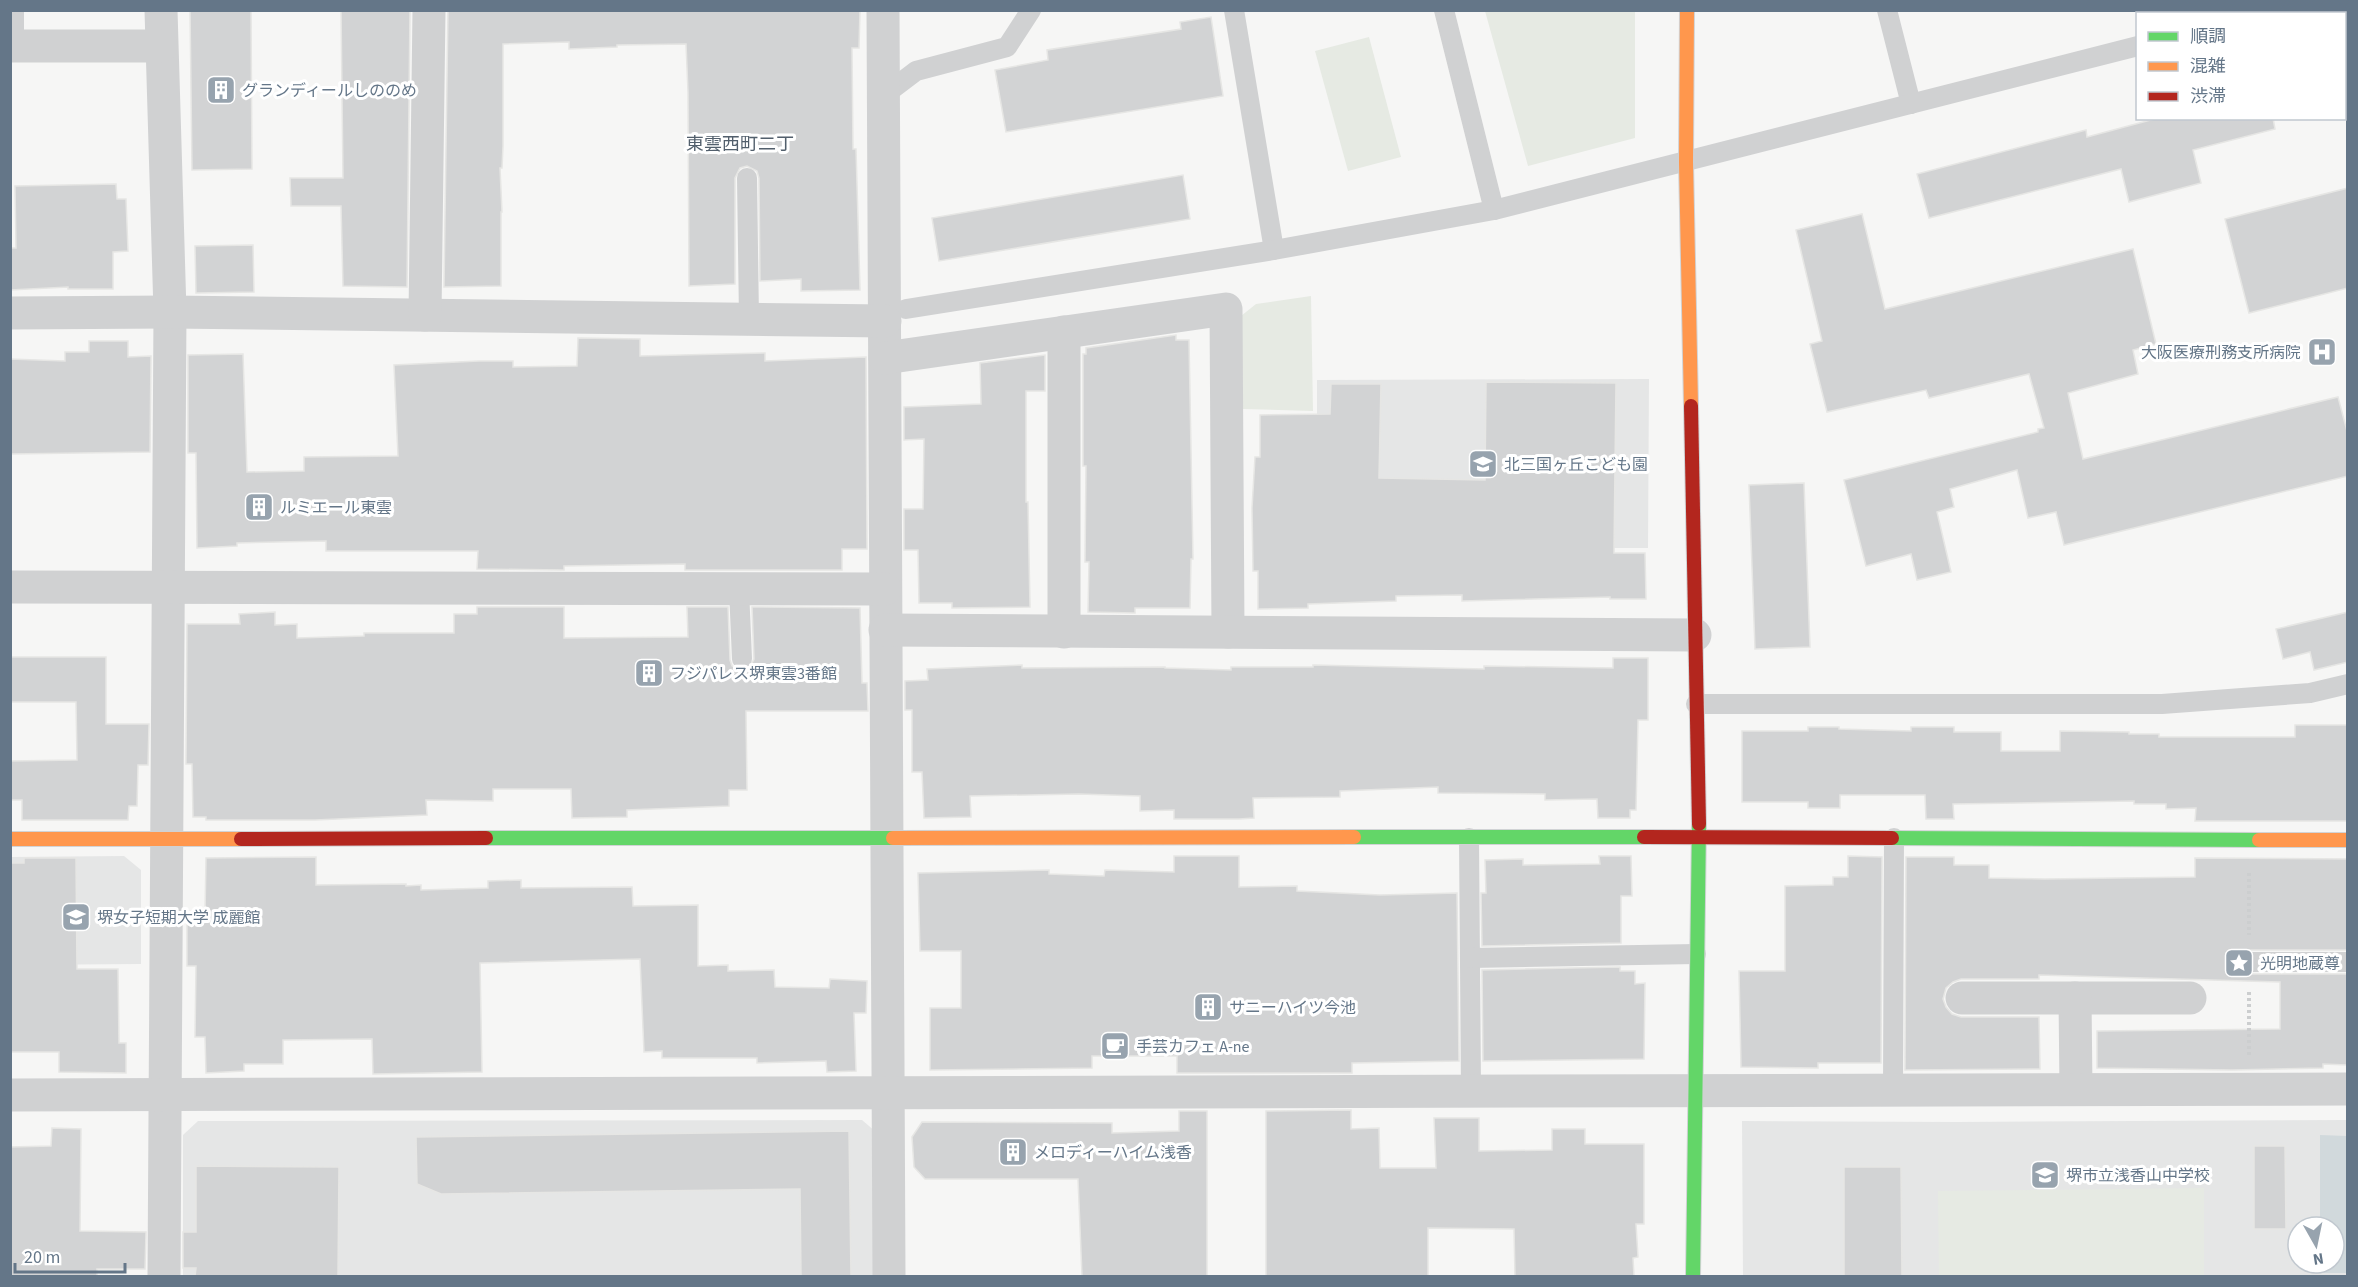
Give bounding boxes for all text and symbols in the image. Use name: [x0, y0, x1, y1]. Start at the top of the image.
legend: [2136, 12, 2346, 120]
text: 順調: [2190, 24, 2226, 49]
text: 混雑: [2190, 54, 2226, 79]
building icon: グランディールしののめ: [205, 74, 237, 106]
place label: グランディールしののめ: [242, 80, 417, 102]
text: 渋滞: [2190, 84, 2226, 109]
district label: 東雲西町二丁: [686, 132, 794, 157]
hospital icon: 大阪医療刑務支所病院: [2306, 336, 2338, 368]
place label: 大阪医療刑務支所病院: [2141, 342, 2301, 364]
school or university icon: 北三国ヶ丘こども園: [1467, 448, 1499, 480]
place label: 北三国ヶ丘こども園: [1504, 454, 1648, 476]
building icon: ルミエール東雲: [243, 491, 275, 523]
place label: ルミエール東雲: [280, 497, 392, 519]
building icon: フジパレス堺東雲3番館: [633, 657, 665, 689]
place label: フジパレス堺東雲3番館: [670, 663, 837, 685]
school or university icon: 堺女子短期大学 成麗館: [60, 901, 92, 933]
place label: 堺女子短期大学 成麗館: [97, 907, 260, 929]
place icon: 光明地蔵尊: [2223, 947, 2255, 979]
place label: 光明地蔵尊: [2260, 953, 2340, 975]
building icon: サニーハイツ今池: [1192, 991, 1224, 1023]
place label: サニーハイツ今池: [1229, 997, 1356, 1019]
cafe icon: 手芸カフェ A-ne: [1099, 1030, 1131, 1062]
place label: 手芸カフェ A-ne: [1136, 1036, 1250, 1058]
building icon: メロディーハイム浅香: [997, 1136, 1029, 1168]
place label: メロディーハイム浅香: [1034, 1142, 1192, 1164]
school or university icon: 堺市立浅香山中学校: [2029, 1159, 2061, 1191]
place label: 堺市立浅香山中学校: [2066, 1165, 2210, 1187]
north arrow: [2286, 1215, 2346, 1275]
scale bar: [15, 1236, 124, 1274]
text: 20 m: [24, 1245, 60, 1270]
text: N: [2311, 1247, 2325, 1271]

